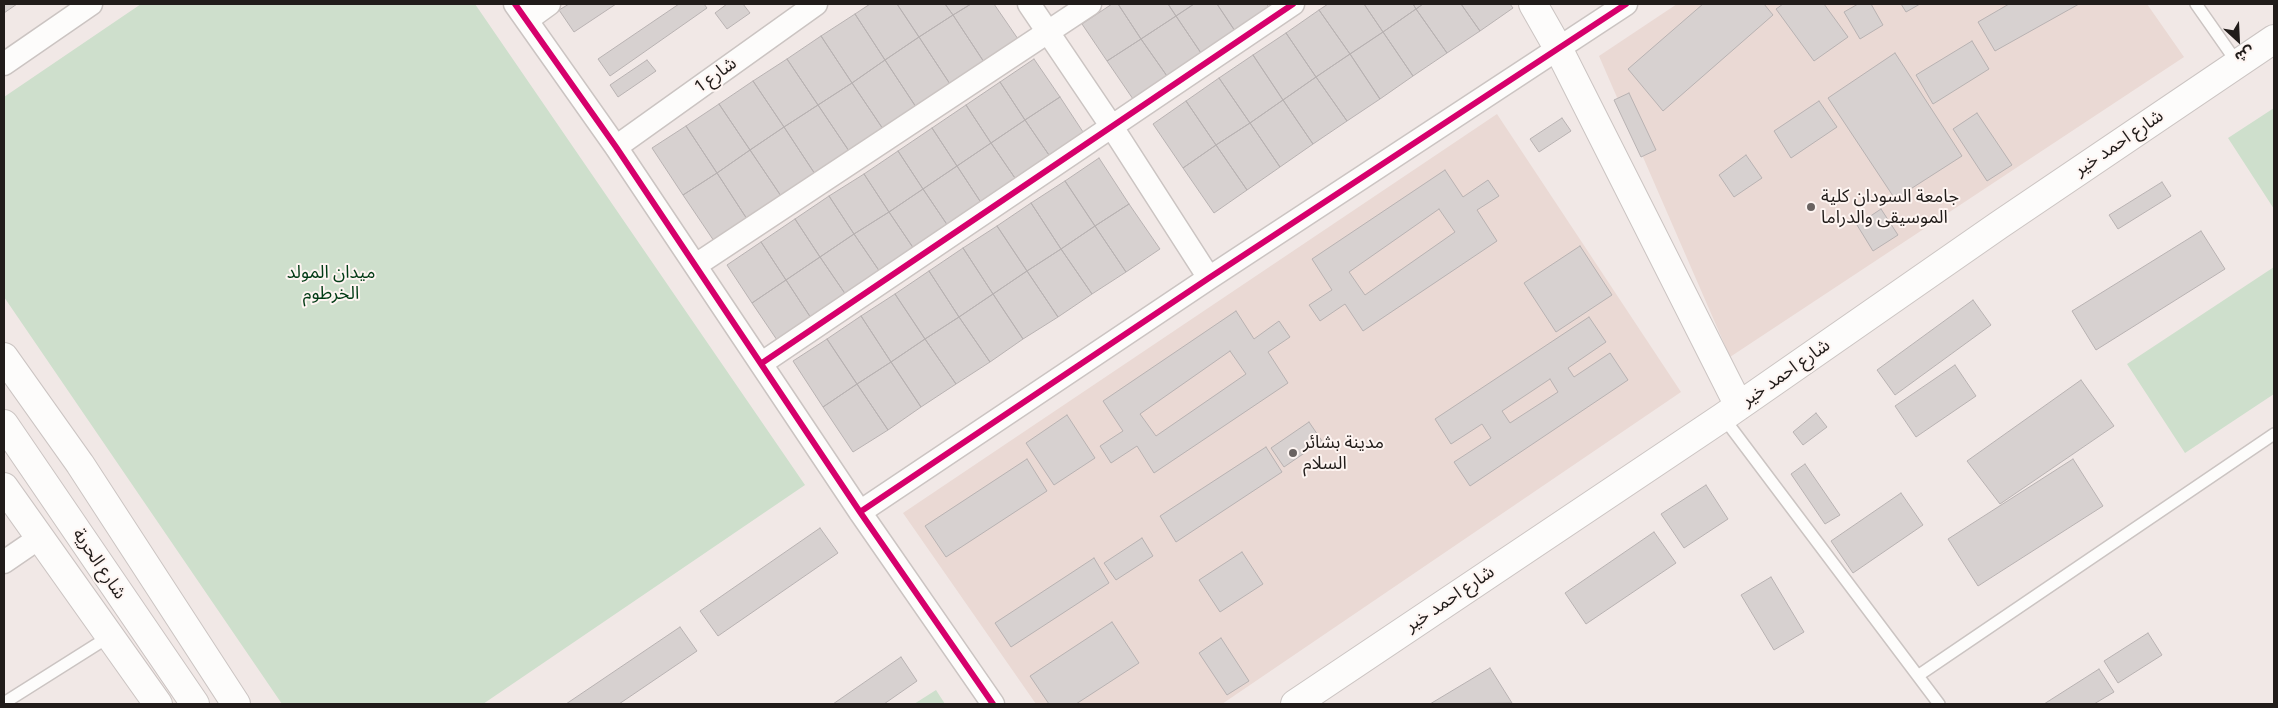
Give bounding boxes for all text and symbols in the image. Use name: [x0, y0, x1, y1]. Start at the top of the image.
north arrow: [2213, 15, 2263, 65]
text: ش: [2232, 42, 2257, 66]
street label: شارع 1: [691, 53, 741, 97]
street label: شارع احمد خير: [2070, 105, 2168, 181]
place label: جامعة السودان كلية الموسيقى والدراما: [1821, 186, 1959, 228]
marker: جامعة السودان كلية الموسيقى والدراما: [1805, 201, 1817, 213]
park label: ميدان المولد الخرطوم: [287, 262, 375, 304]
street label: شارع احمد خير: [1738, 335, 1834, 411]
place label: مدينة بشائر السلام: [1303, 432, 1384, 474]
marker: مدينة بشائر السلام: [1287, 447, 1299, 459]
street label: شارع الحرية: [68, 525, 130, 603]
street label: شارع احمد خير: [1401, 561, 1499, 637]

